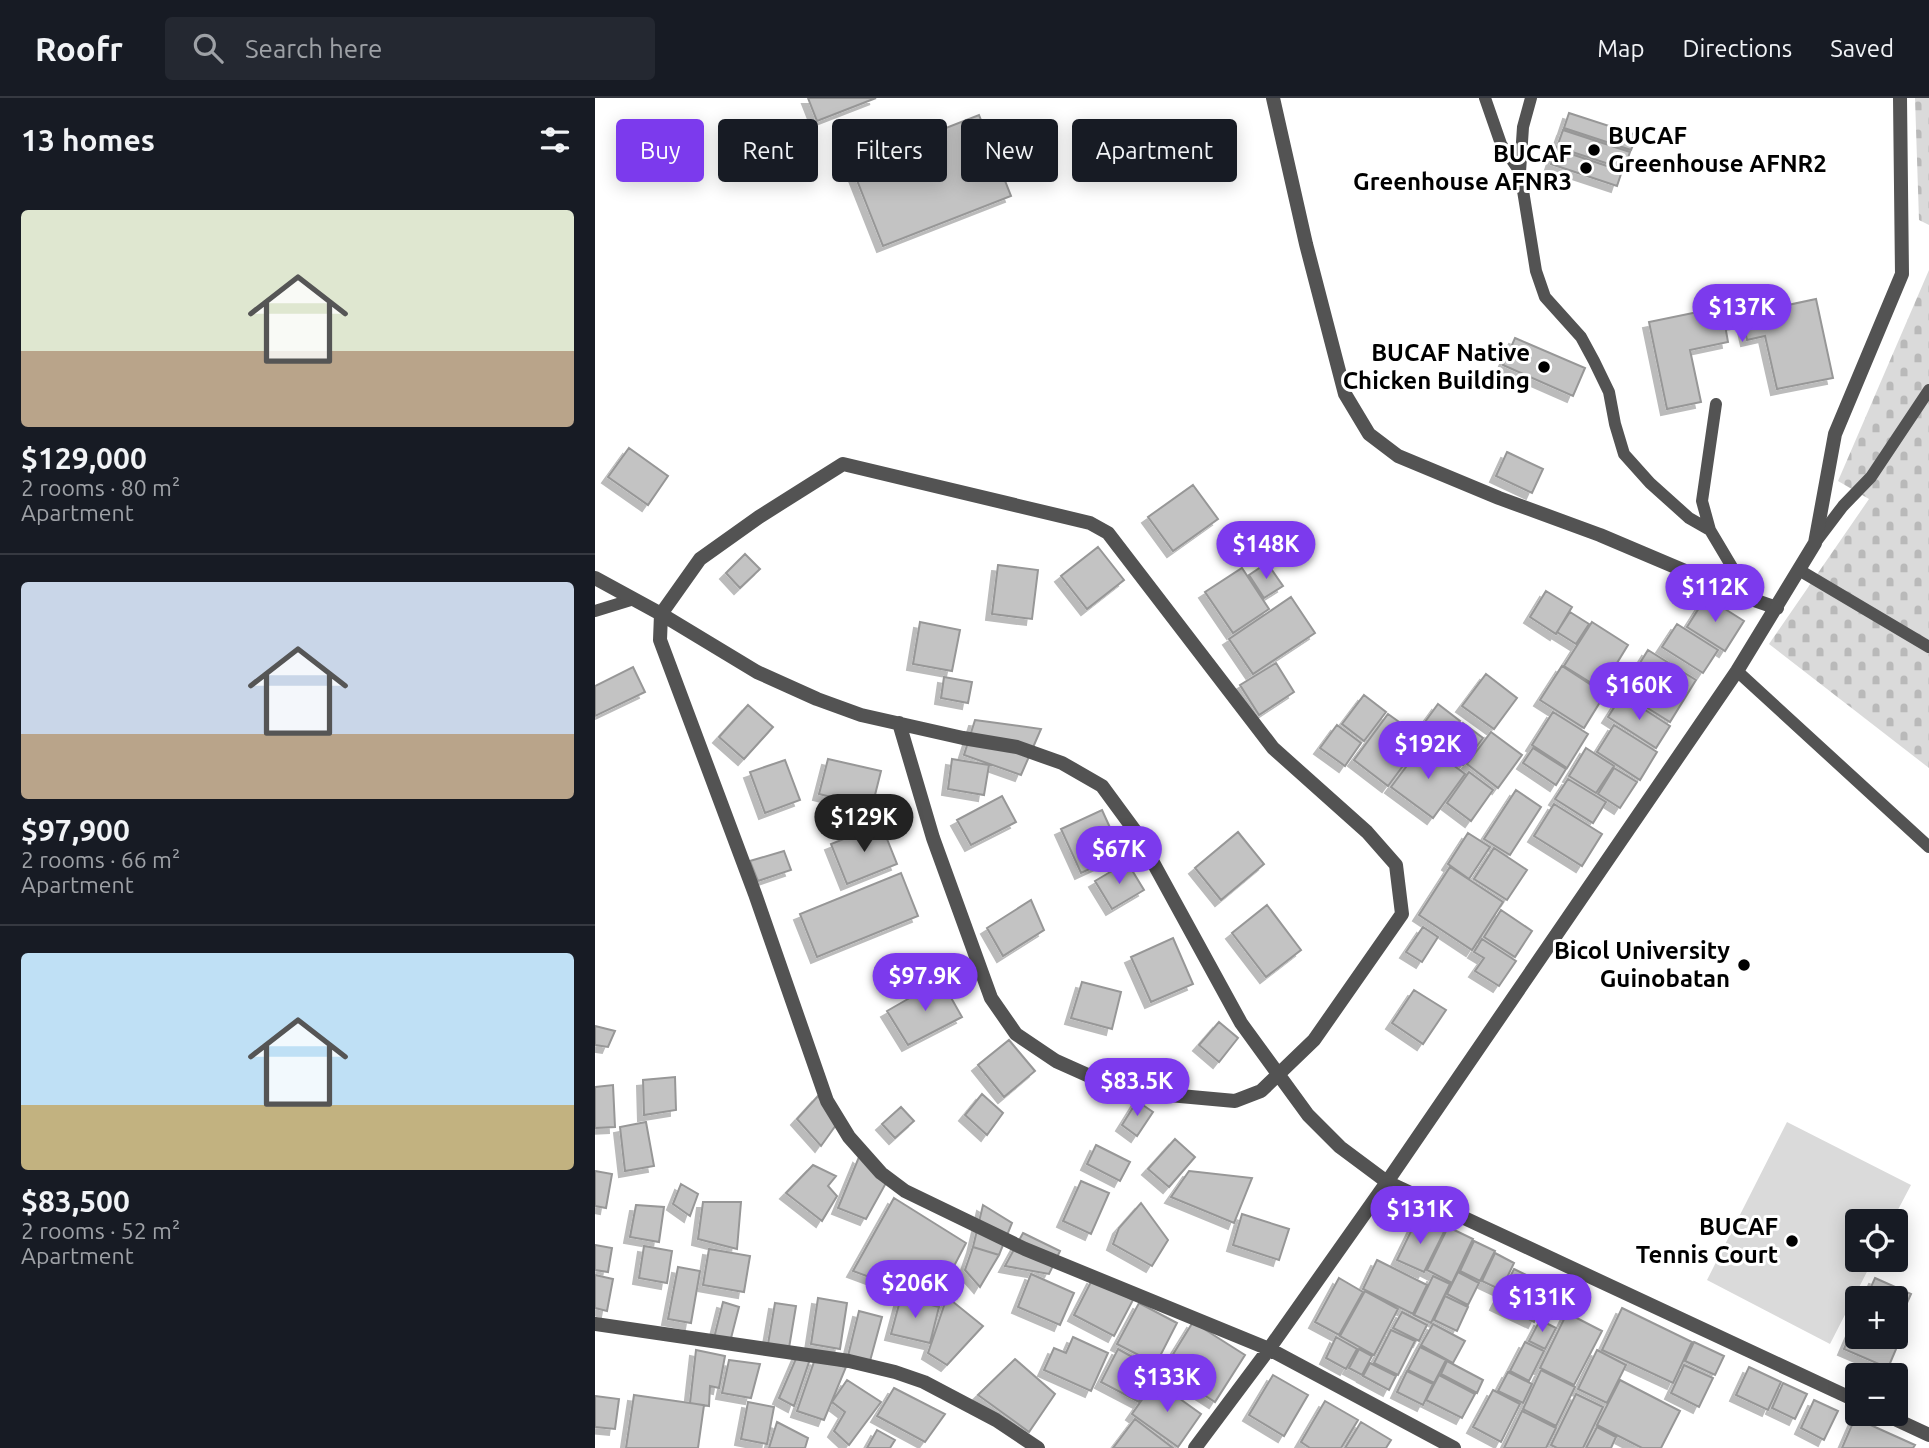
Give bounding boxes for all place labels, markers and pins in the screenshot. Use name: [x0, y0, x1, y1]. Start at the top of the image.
place label: BUCAF Greenhouse AFNR2: [1608, 122, 1827, 177]
place label: BUCAF Greenhouse AFNR3: [1353, 140, 1572, 195]
marker: BUCAF Greenhouse AFNR2: [1586, 142, 1602, 158]
marker: BUCAF Greenhouse AFNR3: [1578, 160, 1594, 176]
pin: $137K: [1693, 285, 1791, 344]
place label: BUCAF Native Chicken Building: [1343, 339, 1530, 394]
marker: BUCAF Native Chicken Building: [1536, 359, 1552, 375]
pin: $148K: [1217, 522, 1315, 581]
pin: $112K: [1666, 564, 1764, 624]
pin: $160K: [1590, 662, 1688, 722]
pin: $192K: [1379, 722, 1477, 781]
pin: $129K: [815, 794, 913, 854]
pin: $67K: [1078, 826, 1160, 886]
place label: Bicol University Guinobatan: [1554, 937, 1730, 992]
pin: $97.9K: [868, 954, 982, 1013]
marker: Bicol University Guinobatan: [1736, 957, 1752, 973]
pin: $83.5K: [1080, 1058, 1194, 1118]
pin: $131K: [1371, 1186, 1469, 1246]
place label: BUCAF Tennis Court: [1636, 1213, 1778, 1268]
marker: BUCAF Tennis Court: [1784, 1233, 1800, 1249]
pin: $206K: [866, 1260, 964, 1320]
pin: $131K: [1493, 1274, 1591, 1334]
pin: $133K: [1118, 1354, 1216, 1414]

